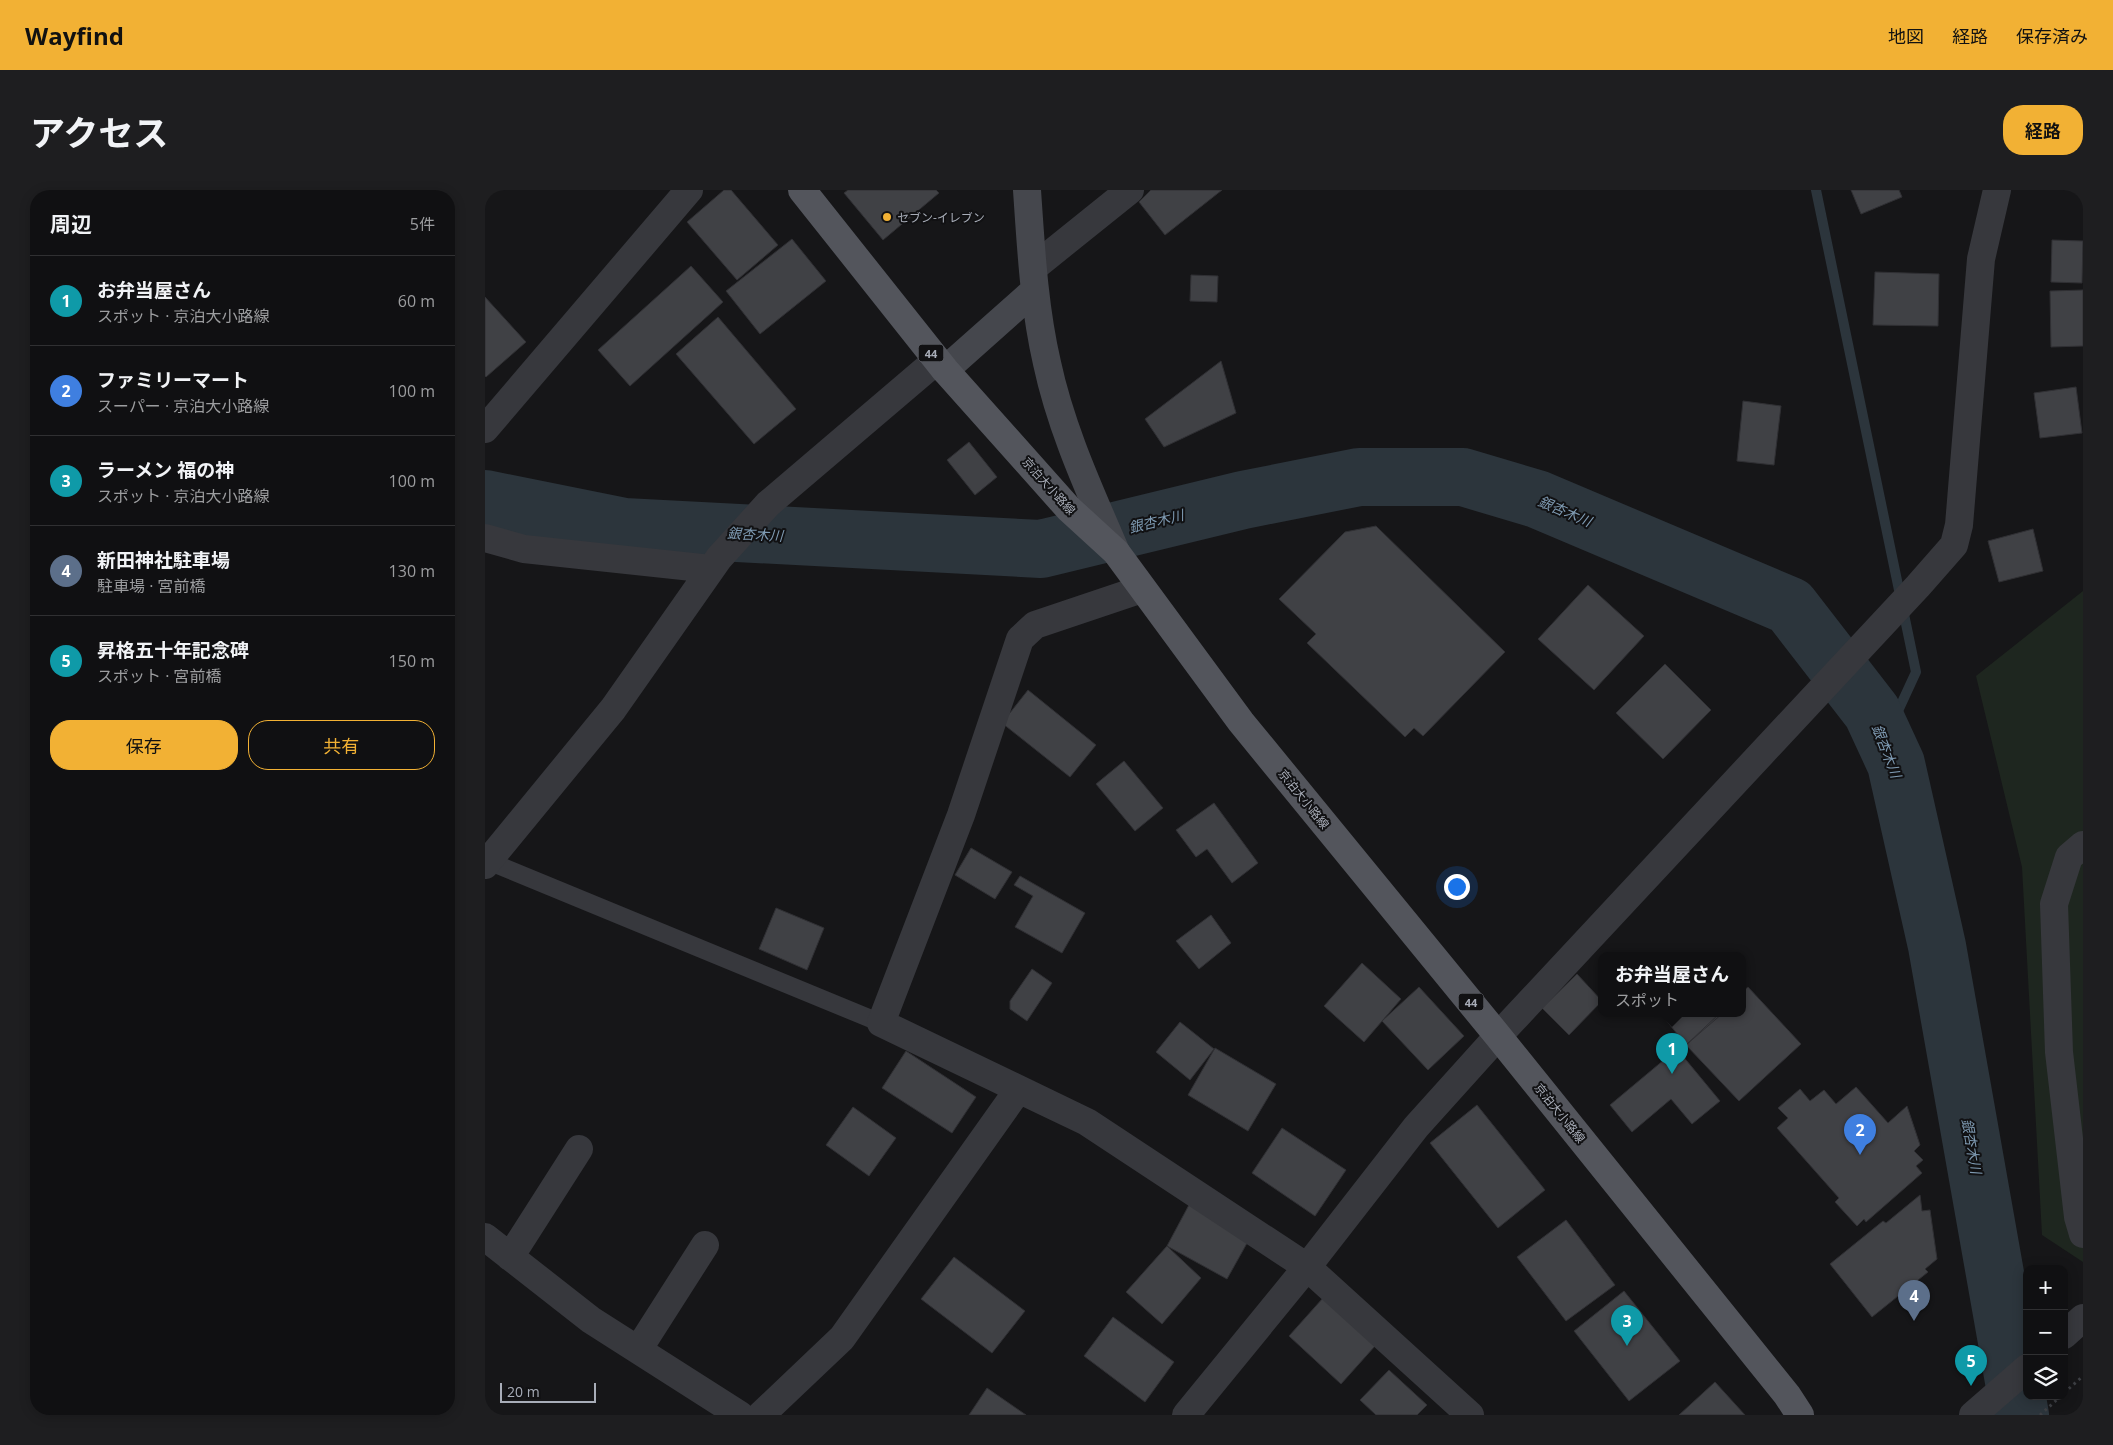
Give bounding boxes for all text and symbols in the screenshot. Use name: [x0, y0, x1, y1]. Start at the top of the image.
text: Wayfind: [25, 19, 124, 52]
text: 地図: [1888, 24, 1924, 48]
text: 経路: [1952, 24, 1988, 48]
text: 保存済み: [2016, 24, 2088, 48]
button: 経路: [2003, 105, 2083, 155]
text: アクセス: [30, 109, 168, 156]
place label: セブン-イレブン: [897, 209, 985, 226]
text: 周辺: [50, 210, 92, 238]
marker: セブン-イレブン: [881, 211, 893, 223]
text: 5件: [410, 213, 435, 235]
text: お弁当屋さん: [97, 277, 211, 303]
text: 1: [61, 290, 71, 312]
text: 60 m: [398, 290, 435, 312]
text: スポット · 京泊大小路線: [97, 305, 270, 327]
road number: 44: [919, 344, 943, 362]
text: ファミリーマート: [97, 367, 249, 393]
text: 2: [61, 380, 71, 402]
text: 100 m: [389, 380, 435, 402]
text: スーパー · 京泊大小路線: [97, 395, 269, 417]
street label: 京泊大小路線: [1019, 454, 1079, 518]
text: ラーメン 福の神: [97, 457, 234, 483]
text: 3: [61, 470, 71, 492]
text: 100 m: [389, 470, 435, 492]
text: スポット · 京泊大小路線: [97, 485, 270, 507]
water label: 銀杏木川: [1536, 491, 1596, 531]
water label: 銀杏木川: [1127, 505, 1187, 537]
water label: 銀杏木川: [727, 523, 785, 545]
text: 新田神社駐車場: [97, 547, 230, 573]
text: 4: [61, 560, 71, 582]
text: 130 m: [389, 560, 435, 582]
text: 駐車場 · 宮前橋: [97, 575, 206, 597]
text: 昇格五十年記念碑: [97, 637, 249, 663]
text: 5: [61, 650, 71, 672]
text: 150 m: [389, 650, 435, 672]
text: スポット · 宮前橋: [97, 665, 222, 687]
button: 保存: [50, 720, 238, 770]
button: 共有: [248, 720, 435, 770]
water label: 銀杏木川: [1868, 721, 1907, 782]
street label: 京泊大小路線: [1275, 766, 1333, 832]
your location: [1444, 874, 1470, 900]
popup: [1598, 952, 1746, 1017]
text: お弁当屋さん: [1615, 961, 1729, 987]
text: スポット: [1615, 989, 1679, 1011]
road number: 44: [1459, 994, 1483, 1010]
pin: 1: [1656, 1033, 1688, 1074]
street label: 京泊大小路線: [1531, 1080, 1589, 1146]
pin: 2: [1844, 1114, 1876, 1155]
water label: 銀杏木川: [1958, 1117, 1987, 1177]
map controls: [2023, 1265, 2068, 1400]
button: +: [2023, 1265, 2068, 1310]
pin: 4: [1898, 1280, 1930, 1321]
pin: 3: [1611, 1305, 1643, 1346]
button: −: [2023, 1310, 2068, 1355]
pin: 5: [1955, 1345, 1987, 1386]
button: layers: [2023, 1355, 2068, 1400]
scale bar: [500, 1380, 596, 1403]
text: 20 m: [507, 1382, 540, 1401]

